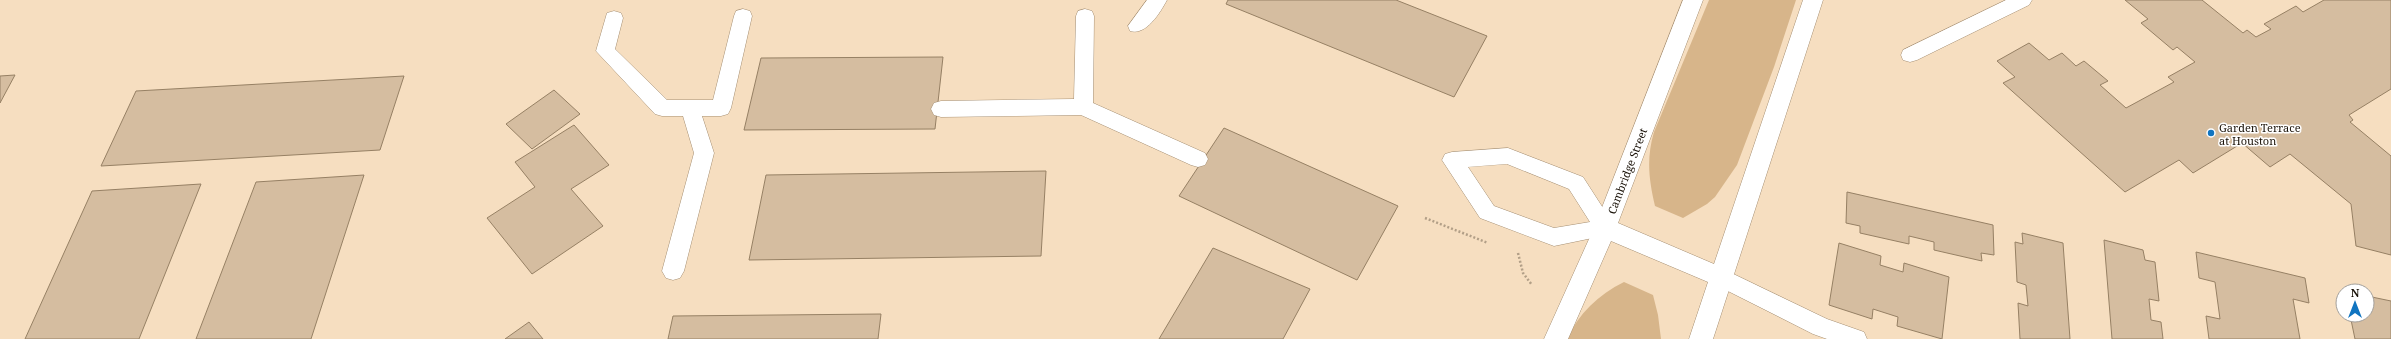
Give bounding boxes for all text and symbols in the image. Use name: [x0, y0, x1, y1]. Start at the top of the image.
place label: Garden Terrace at Houston: [2219, 120, 2301, 148]
street label: Cambridge Street: [1604, 126, 1650, 216]
marker: Garden Terrace at Houston: [2206, 128, 2216, 138]
north arrow: [2335, 283, 2375, 323]
text: N: [2351, 285, 2360, 300]

